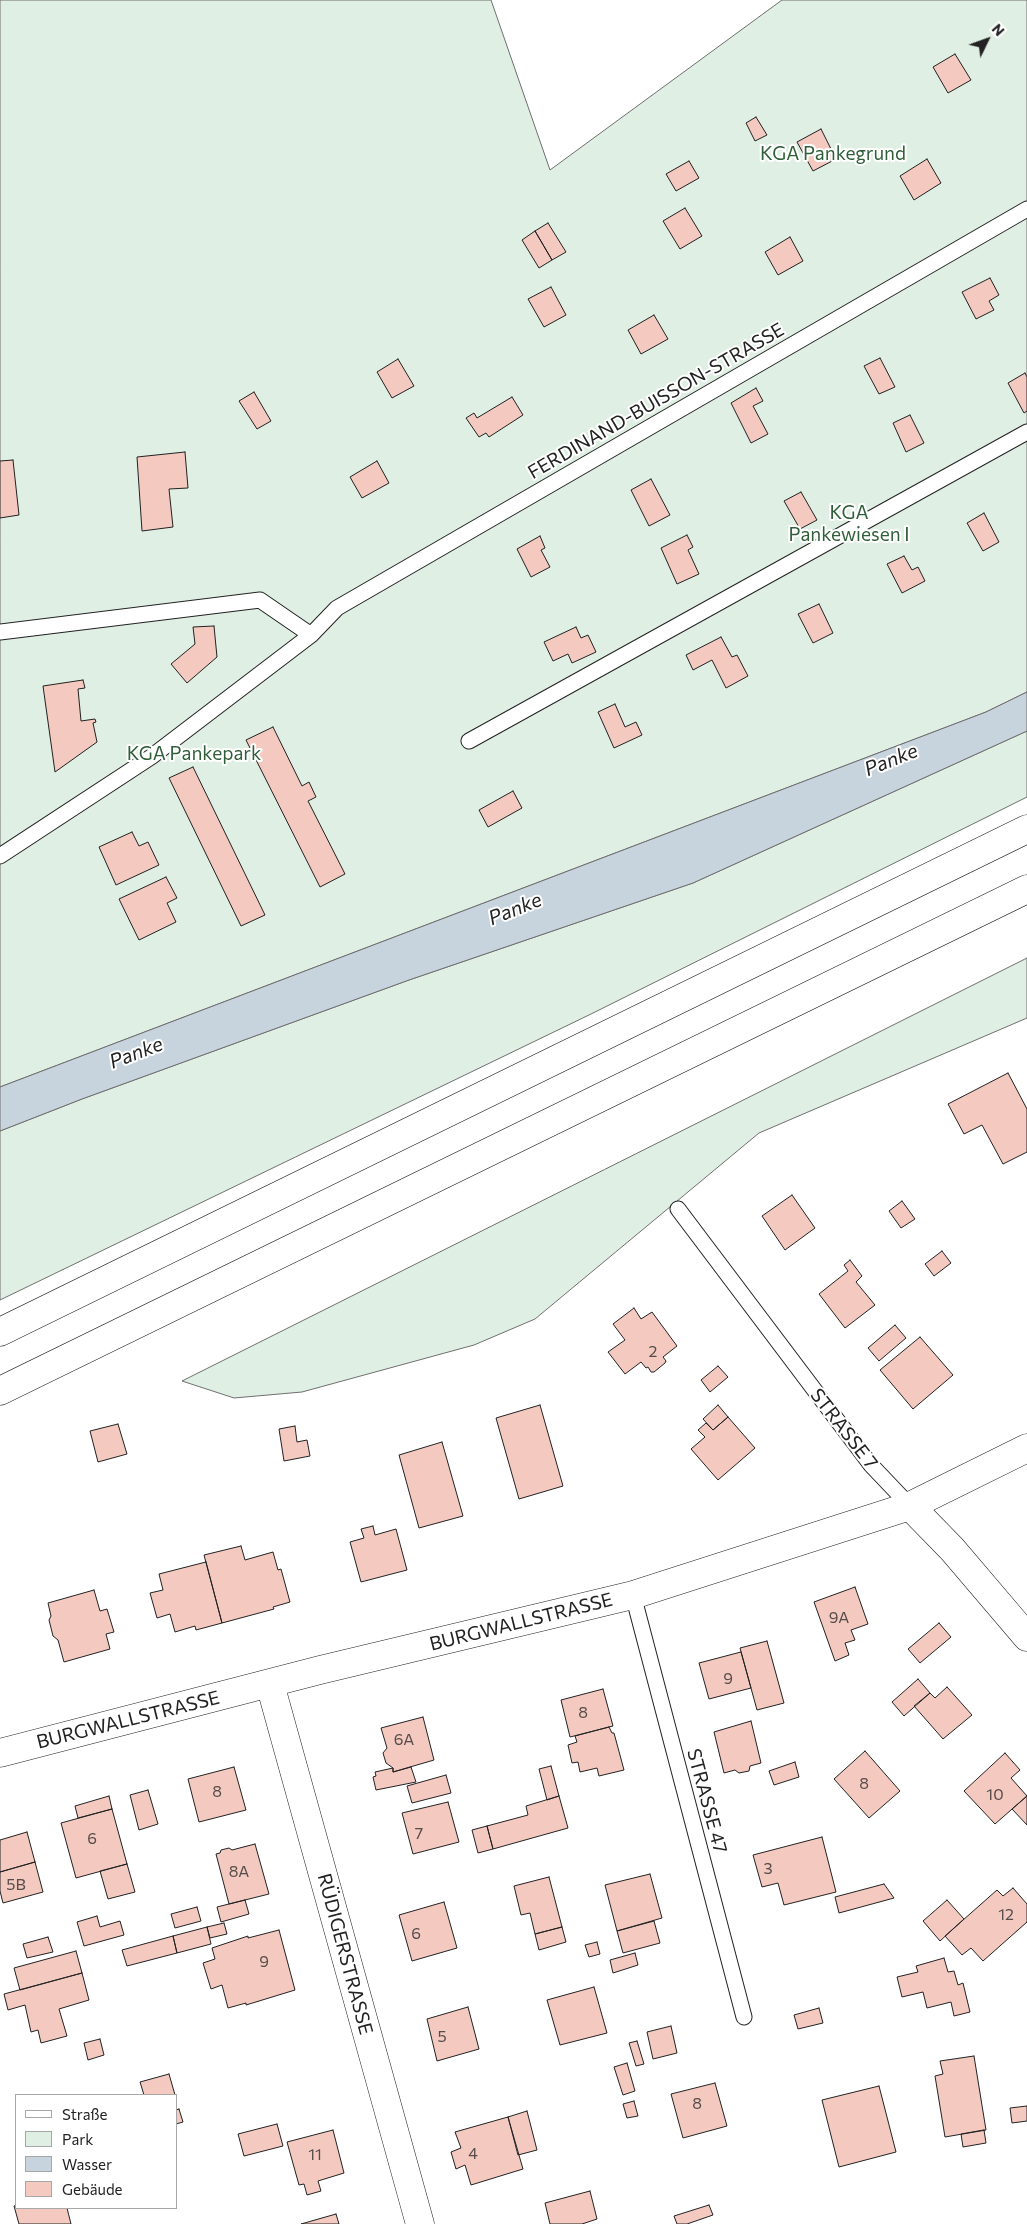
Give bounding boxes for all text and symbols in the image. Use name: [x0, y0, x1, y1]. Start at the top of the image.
north arrow: [962, 15, 1012, 65]
text: N: [989, 20, 1008, 39]
park label: KGA Pankegrund: [760, 143, 906, 165]
street label: FERDINAND-BUISSON-STRASSE: [524, 318, 788, 484]
park label: KGA Pankewiesen I: [788, 502, 910, 546]
water label: Panke: [861, 738, 921, 782]
park label: KGA Pankepark: [127, 743, 261, 765]
water label: Panke: [485, 887, 545, 931]
water label: Panke: [106, 1032, 166, 1074]
house number: 2: [649, 1342, 657, 1362]
street label: STRASSE 7: [805, 1384, 883, 1474]
street label: BURGWALLSTRASSE: [427, 1588, 615, 1656]
house number: 9A: [829, 1608, 849, 1628]
house number: 9: [723, 1669, 733, 1689]
street label: BURGWALLSTRASSE: [34, 1686, 222, 1754]
house number: 8: [578, 1703, 588, 1723]
house number: 6A: [394, 1730, 414, 1750]
street label: STRASSE 47: [682, 1746, 732, 1856]
house number: 8: [859, 1774, 869, 1794]
house number: 8: [212, 1782, 222, 1802]
house number: 10: [986, 1785, 1004, 1805]
house number: 7: [415, 1824, 423, 1844]
house number: 6: [87, 1829, 97, 1849]
house number: 3: [763, 1859, 773, 1879]
house number: 8A: [229, 1862, 249, 1882]
street label: RÜDIGERSTRASSE: [313, 1871, 377, 2037]
house number: 5B: [6, 1875, 26, 1895]
house number: 12: [998, 1905, 1014, 1925]
house number: 6: [411, 1924, 421, 1944]
house number: 9: [259, 1952, 269, 1972]
house number: 5: [437, 2027, 447, 2047]
legend: [15, 2094, 178, 2209]
house number: 8: [692, 2094, 702, 2114]
text: Straße: [62, 2105, 108, 2123]
text: Park: [62, 2130, 93, 2148]
house number: 4: [468, 2144, 478, 2164]
house number: 11: [308, 2145, 322, 2165]
text: Wasser: [62, 2155, 112, 2173]
text: Gebäude: [62, 2180, 123, 2198]

